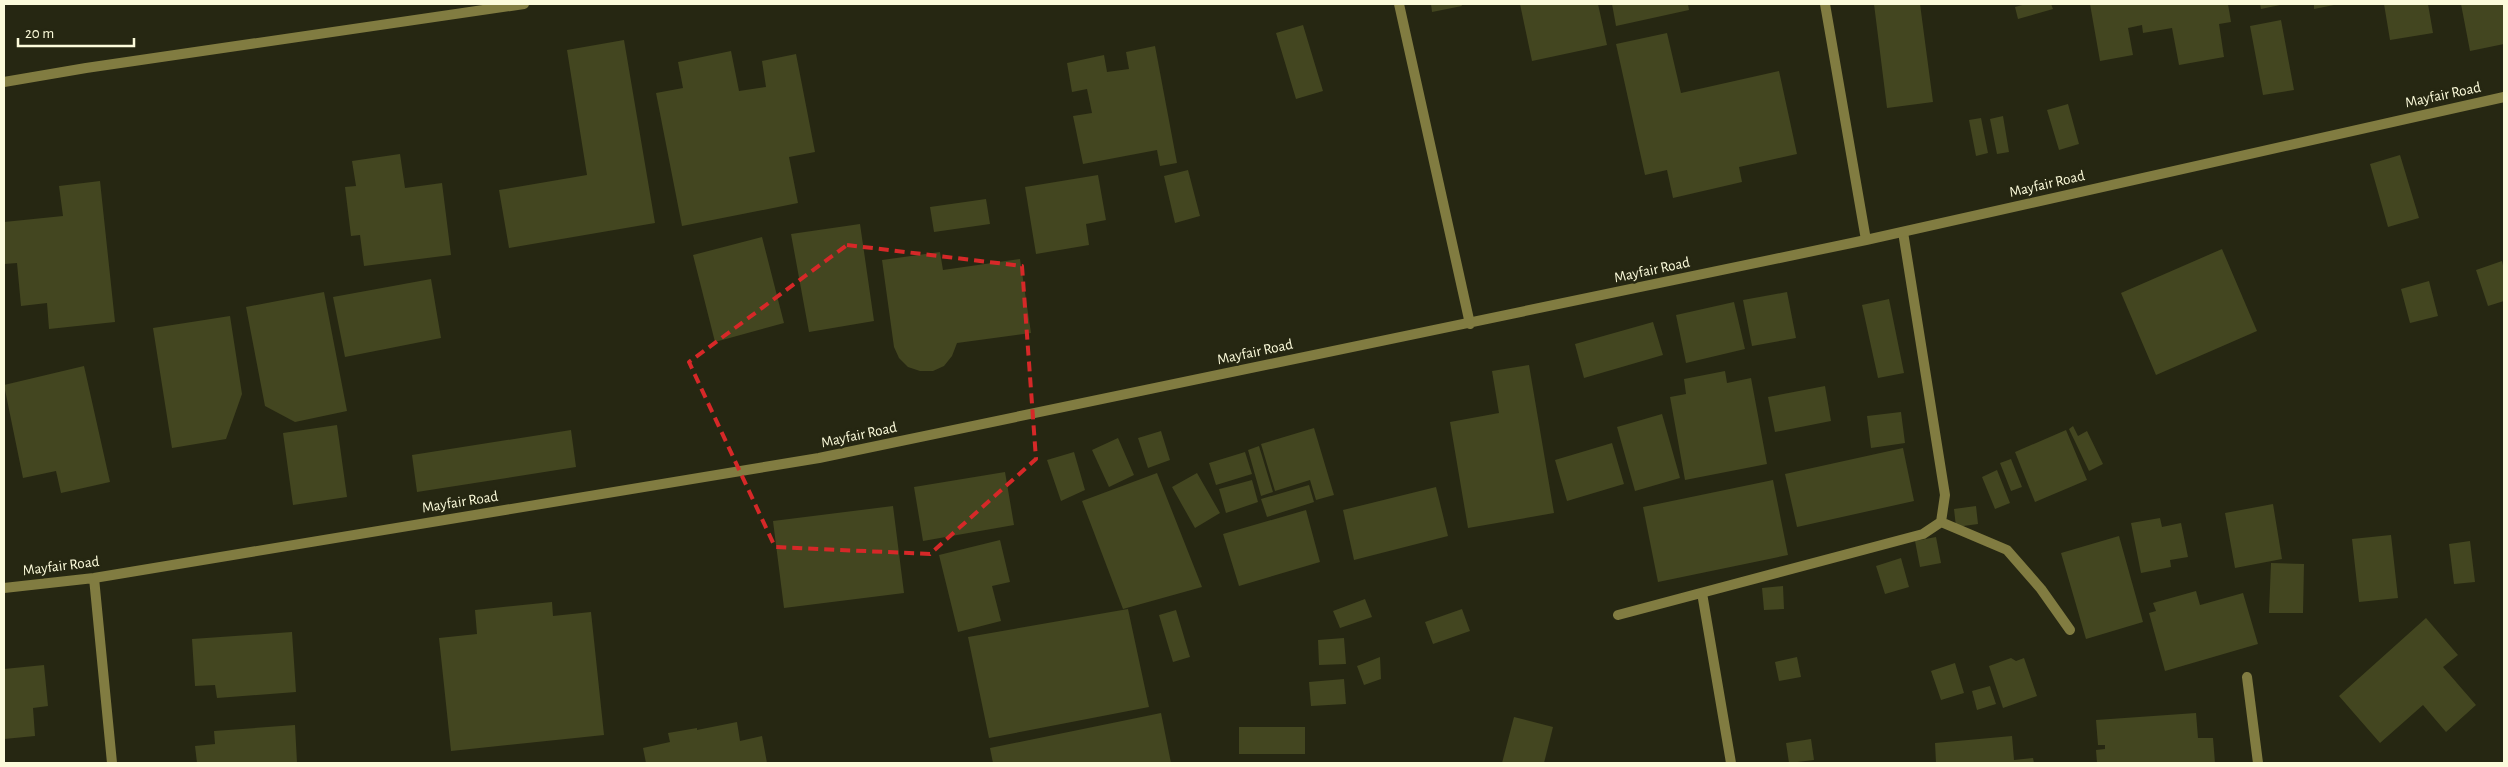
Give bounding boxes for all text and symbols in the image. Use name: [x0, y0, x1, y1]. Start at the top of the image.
scale bar: [18, 15, 134, 47]
text: 20 m: [25, 26, 54, 41]
street label: Mayfair Road: [2404, 80, 2482, 110]
street label: Mayfair Road: [2008, 168, 2086, 200]
street label: Mayfair Road: [1613, 255, 1691, 285]
street label: Mayfair Road: [1216, 337, 1294, 367]
street label: Mayfair Road: [820, 420, 898, 450]
street label: Mayfair Road: [421, 489, 499, 515]
street label: Mayfair Road: [22, 554, 100, 578]

